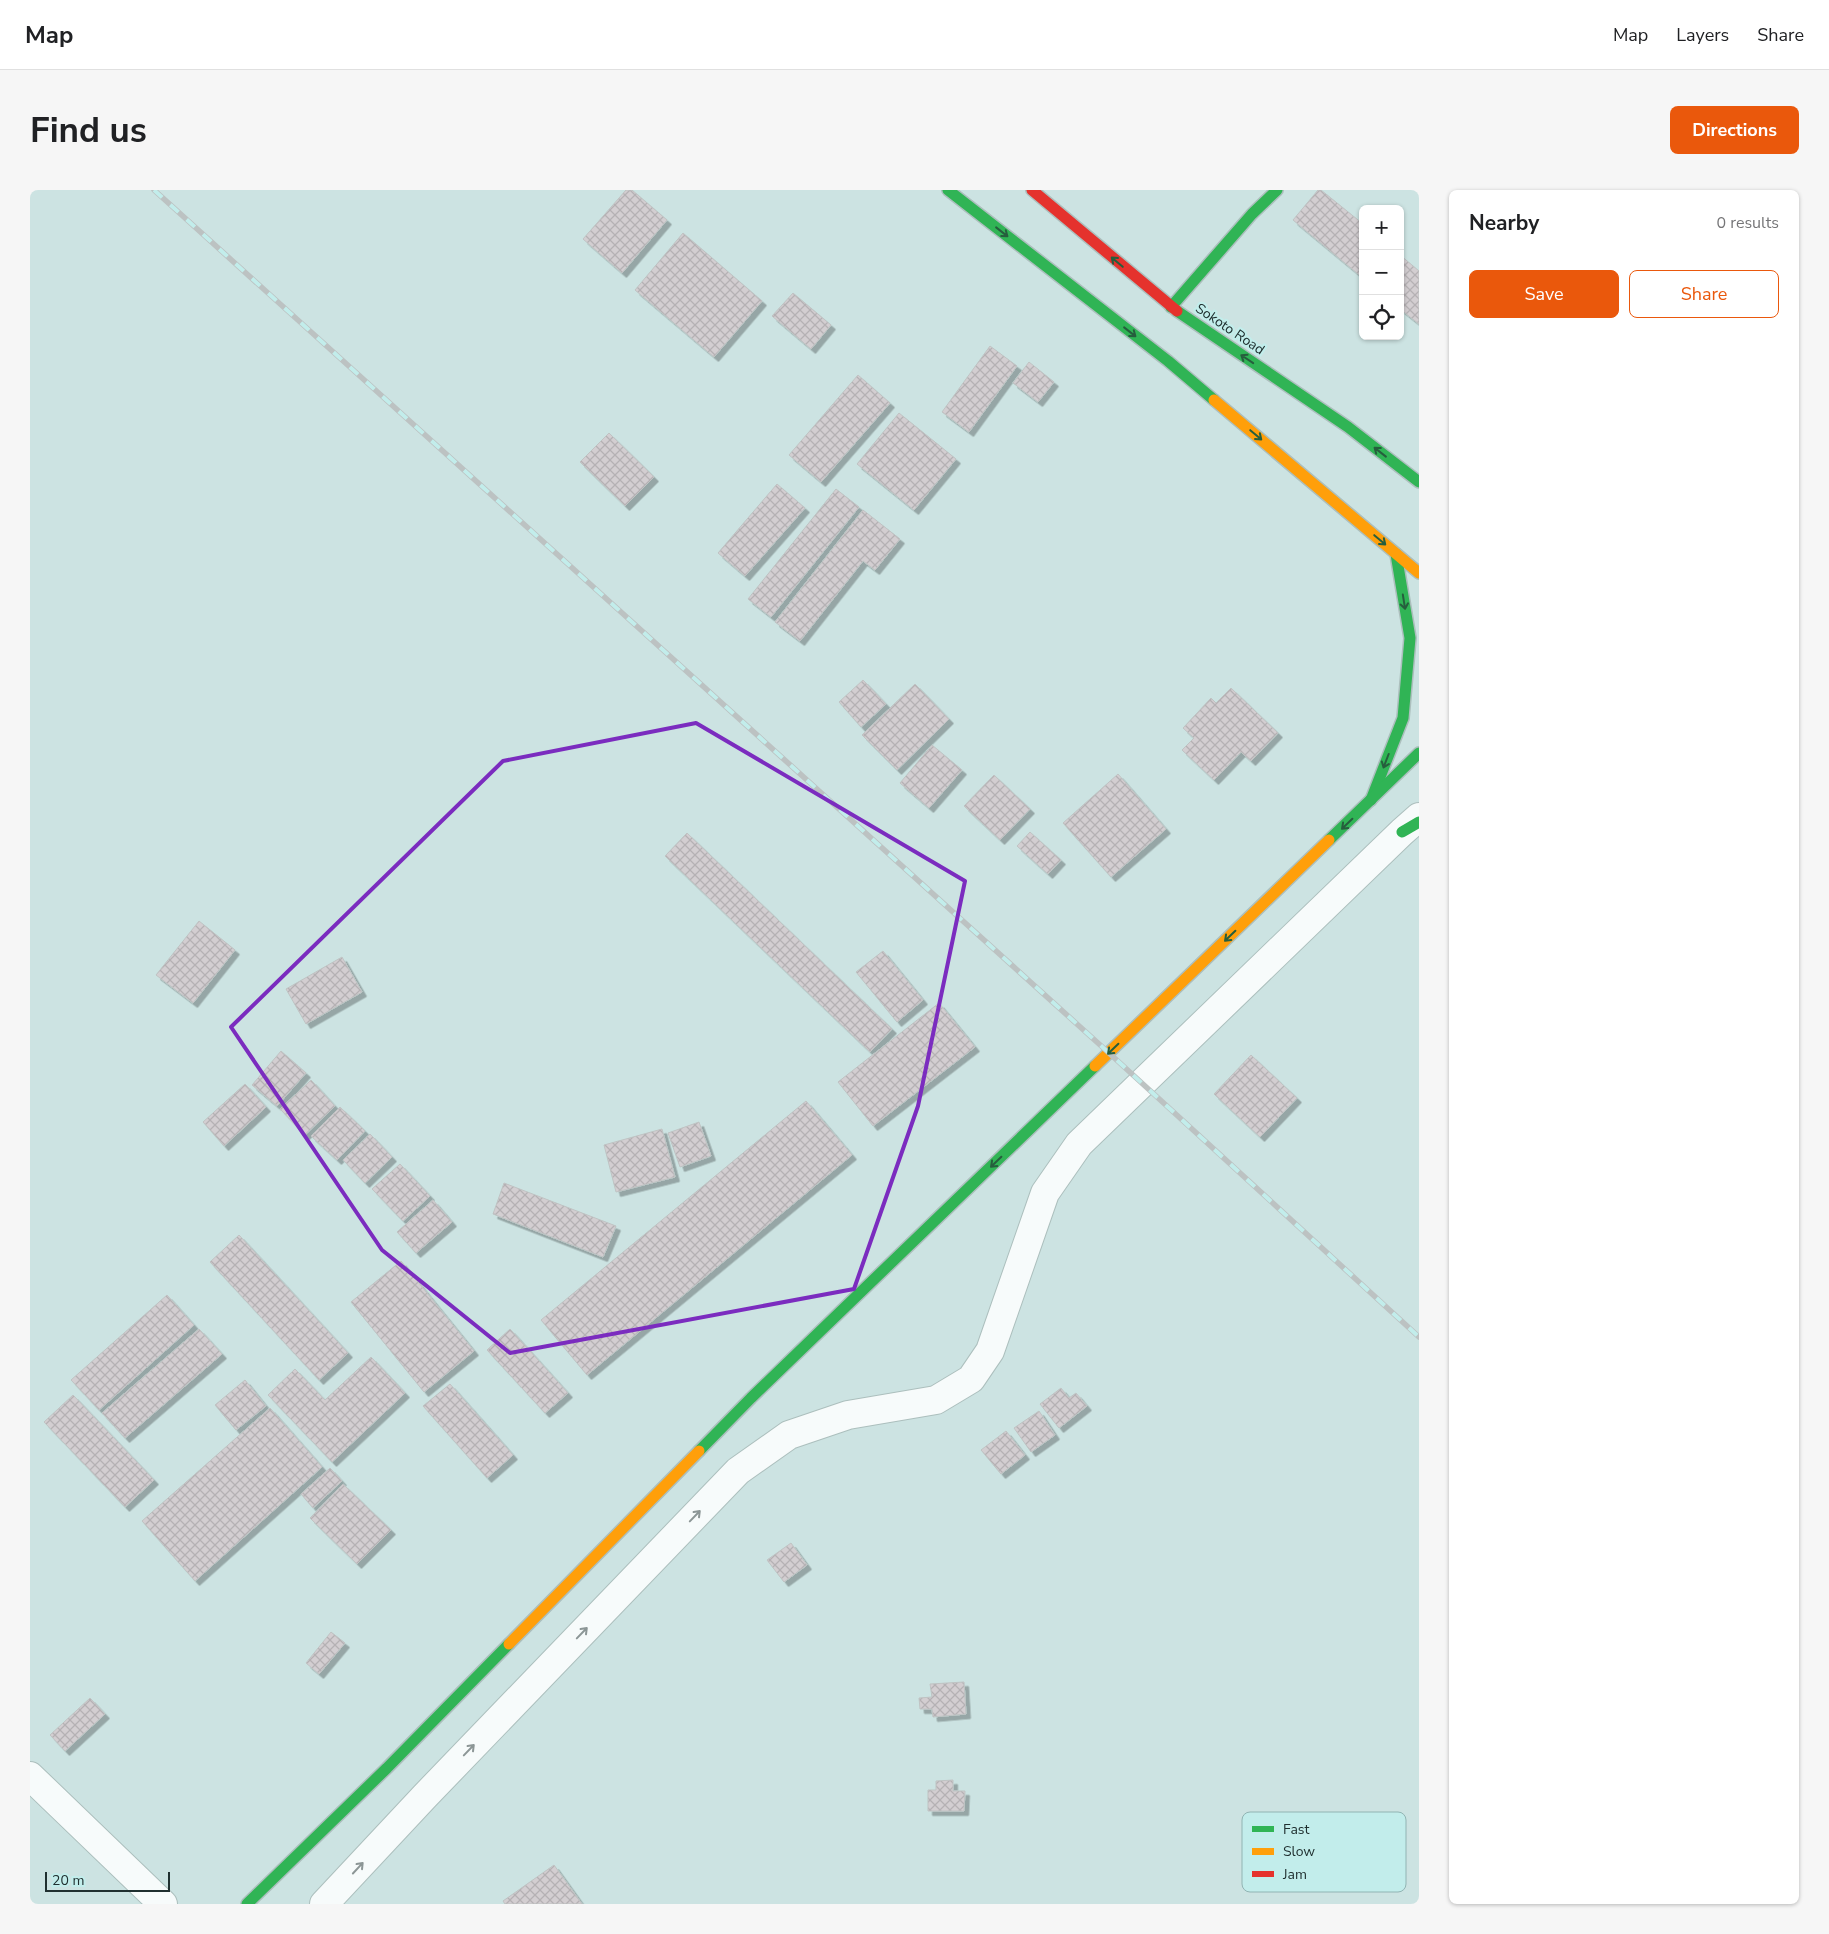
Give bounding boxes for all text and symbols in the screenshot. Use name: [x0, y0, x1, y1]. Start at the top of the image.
text: Map: [25, 19, 73, 51]
text: Map: [1613, 23, 1648, 47]
text: Layers: [1676, 23, 1729, 47]
text: Share: [1757, 23, 1804, 47]
button: Directions: [1670, 106, 1799, 154]
text: Find us: [30, 107, 147, 154]
map controls: [1359, 205, 1404, 340]
button: +: [1359, 205, 1404, 250]
text: Nearby: [1469, 209, 1539, 237]
text: 0 results: [1717, 212, 1779, 234]
one-way arrow: [995, 226, 1008, 237]
button: −: [1359, 250, 1404, 295]
one-way arrow: [1111, 256, 1124, 268]
button: Save: [1469, 270, 1619, 318]
button: Share: [1629, 270, 1779, 318]
button: locate: [1359, 295, 1404, 340]
street label: Sokoto Road: [1192, 299, 1268, 359]
one-way arrow: [1124, 326, 1137, 337]
one-way arrow: [1241, 354, 1255, 364]
one-way arrow: [1249, 430, 1262, 441]
one-way arrow: [1374, 447, 1387, 458]
one-way arrow: [1373, 535, 1386, 546]
one-way arrow: [1399, 594, 1409, 610]
one-way arrow: [1381, 753, 1390, 768]
one-way arrow: [1341, 817, 1353, 830]
one-way arrow: [1224, 930, 1236, 943]
one-way arrow: [1107, 1043, 1119, 1056]
one-way arrow: [991, 1156, 1003, 1168]
one-way arrow: [689, 1510, 701, 1523]
one-way arrow: [576, 1627, 588, 1640]
one-way arrow: [463, 1744, 475, 1757]
legend: [1242, 1812, 1406, 1892]
text: Fast: [1283, 1820, 1309, 1839]
text: Slow: [1283, 1842, 1315, 1861]
one-way arrow: [352, 1862, 363, 1875]
text: Jam: [1282, 1865, 1307, 1884]
scale bar: [45, 1869, 170, 1892]
text: 20 m: [52, 1871, 84, 1890]

